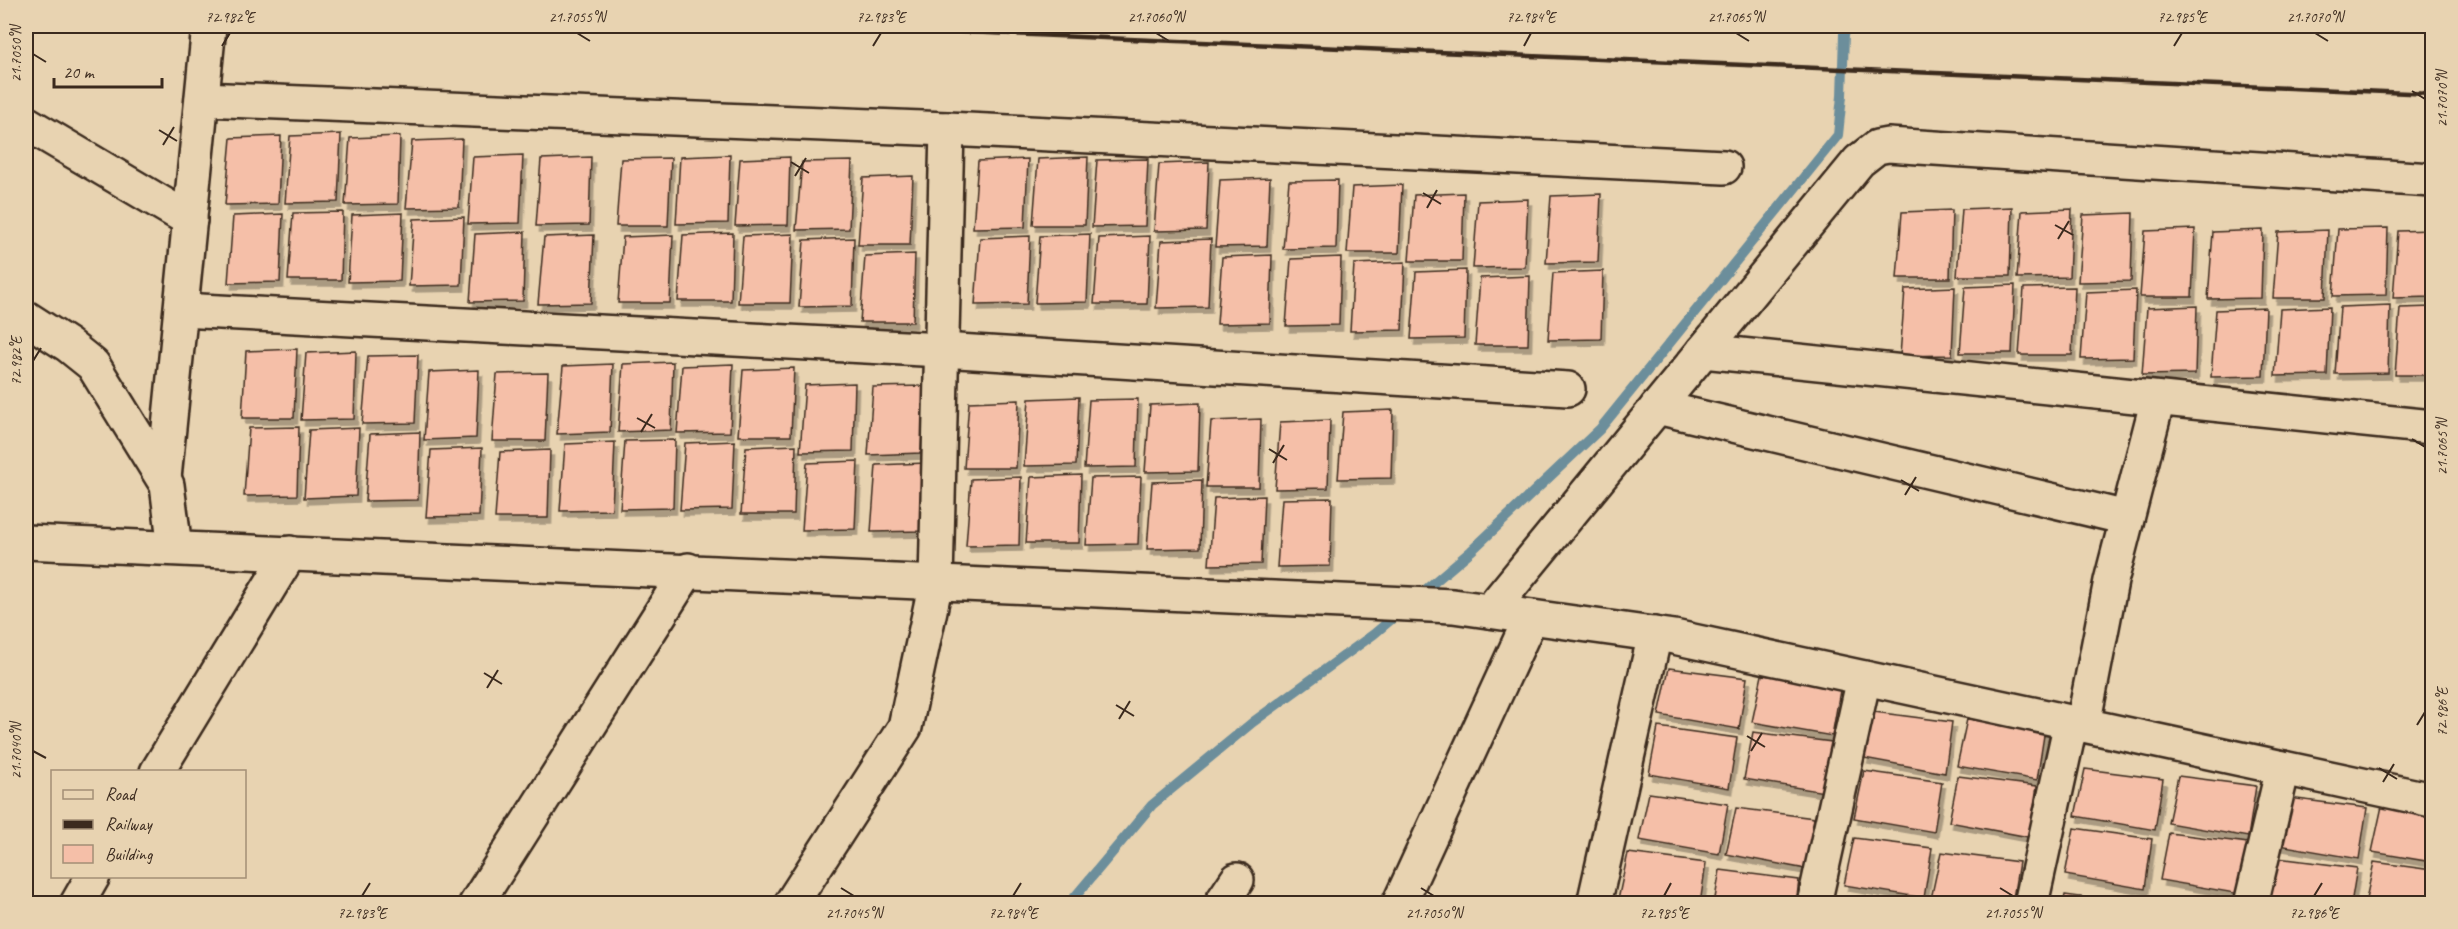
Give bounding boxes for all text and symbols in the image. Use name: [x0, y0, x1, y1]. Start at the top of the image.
text: 72.982°E: [206, 8, 257, 27]
text: 21.7055°N: [549, 8, 608, 27]
text: 72.983°E: [857, 8, 908, 27]
text: 21.7060°N: [1128, 8, 1187, 27]
text: 72.984°E: [1507, 8, 1558, 27]
text: 21.7065°N: [1708, 8, 1767, 27]
text: 72.985°E: [2158, 8, 2209, 27]
text: 21.7070°N: [2287, 8, 2346, 27]
text: 21.7050°N: [7, 23, 26, 82]
scale bar: [54, 51, 162, 89]
text: 20 m: [63, 61, 96, 83]
text: 21.7070°N: [2433, 68, 2452, 127]
text: 72.982°E: [7, 334, 26, 385]
text: 21.7065°N: [2433, 416, 2452, 475]
text: 72.986°E: [2433, 685, 2452, 736]
text: 21.7040°N: [7, 720, 26, 779]
legend: [51, 770, 246, 878]
text: Road: [105, 783, 138, 805]
text: Railway: [105, 813, 153, 835]
text: Building: [105, 843, 154, 865]
text: 72.983°E: [338, 904, 389, 923]
text: 21.7045°N: [826, 904, 885, 923]
text: 72.984°E: [989, 904, 1040, 923]
text: 21.7050°N: [1406, 904, 1465, 923]
text: 72.985°E: [1640, 904, 1691, 923]
text: 21.7055°N: [1985, 904, 2044, 923]
text: 72.986°E: [2290, 904, 2341, 923]

